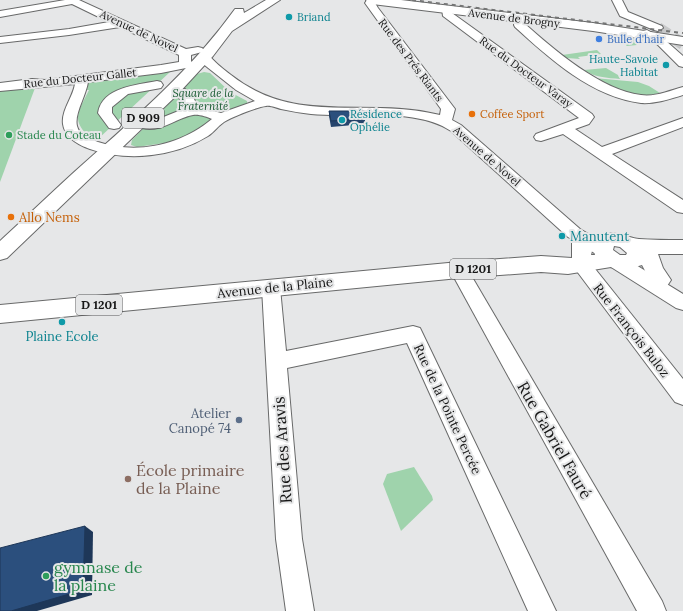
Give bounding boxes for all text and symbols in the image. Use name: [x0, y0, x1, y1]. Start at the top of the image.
street label: Avenue de Brogny: [466, 5, 561, 31]
street label: Avenue de Novel: [97, 6, 180, 55]
place label: Briand: [297, 10, 331, 24]
marker: Briand: [284, 12, 294, 22]
street label: Rue des Prés Riants: [375, 16, 447, 104]
place label: Bulle d'hair: [607, 32, 664, 46]
street label: Rue du Docteur Varay: [477, 33, 576, 111]
marker: Bulle d'hair: [594, 34, 604, 44]
place label: Haute-Savoie Habitat: [589, 52, 659, 79]
marker: Haute-Savoie Habitat: [661, 60, 671, 70]
street label: Rue du Docteur Gallet: [23, 65, 138, 91]
park label: Square de la Fraternité: [173, 86, 234, 113]
place label: Résidence Ophélie: [350, 107, 402, 134]
place label: Coffee Sport: [480, 107, 545, 121]
road number: D 909: [122, 108, 164, 128]
marker: Coffee Sport: [467, 109, 477, 119]
marker: Résidence Ophélie: [337, 115, 347, 125]
street label: Avenue de Novel: [450, 122, 524, 189]
place label: Stade du Coteau: [17, 128, 102, 142]
marker: Stade du Coteau: [4, 130, 14, 140]
place label: Allo Nems: [18, 209, 80, 226]
marker: Allo Nems: [6, 212, 16, 222]
place label: Manutent: [570, 228, 629, 245]
marker: Manutent: [557, 231, 567, 241]
road number: D 1201: [450, 259, 496, 279]
street label: Avenue de la Plaine: [215, 273, 334, 302]
street label: Rue François Buloz: [590, 280, 674, 381]
road number: D 1201: [76, 295, 122, 315]
marker: Plaine Ecole: [57, 317, 67, 327]
place label: Plaine Ecole: [25, 328, 99, 345]
street label: Rue de la Pointe Percée: [410, 341, 485, 477]
street label: Rue Gabriel Fauré: [513, 378, 597, 503]
street label: Rue des Aravis: [268, 396, 296, 504]
place label: Atelier Canopé 74: [169, 405, 231, 437]
marker: Atelier Canopé 74: [234, 415, 244, 425]
place label: École primaire de la Plaine: [136, 460, 245, 498]
marker: École primaire de la Plaine: [123, 474, 133, 484]
place label: gymnase de la plaine: [54, 557, 143, 595]
marker: gymnase de la plaine: [41, 571, 51, 581]

